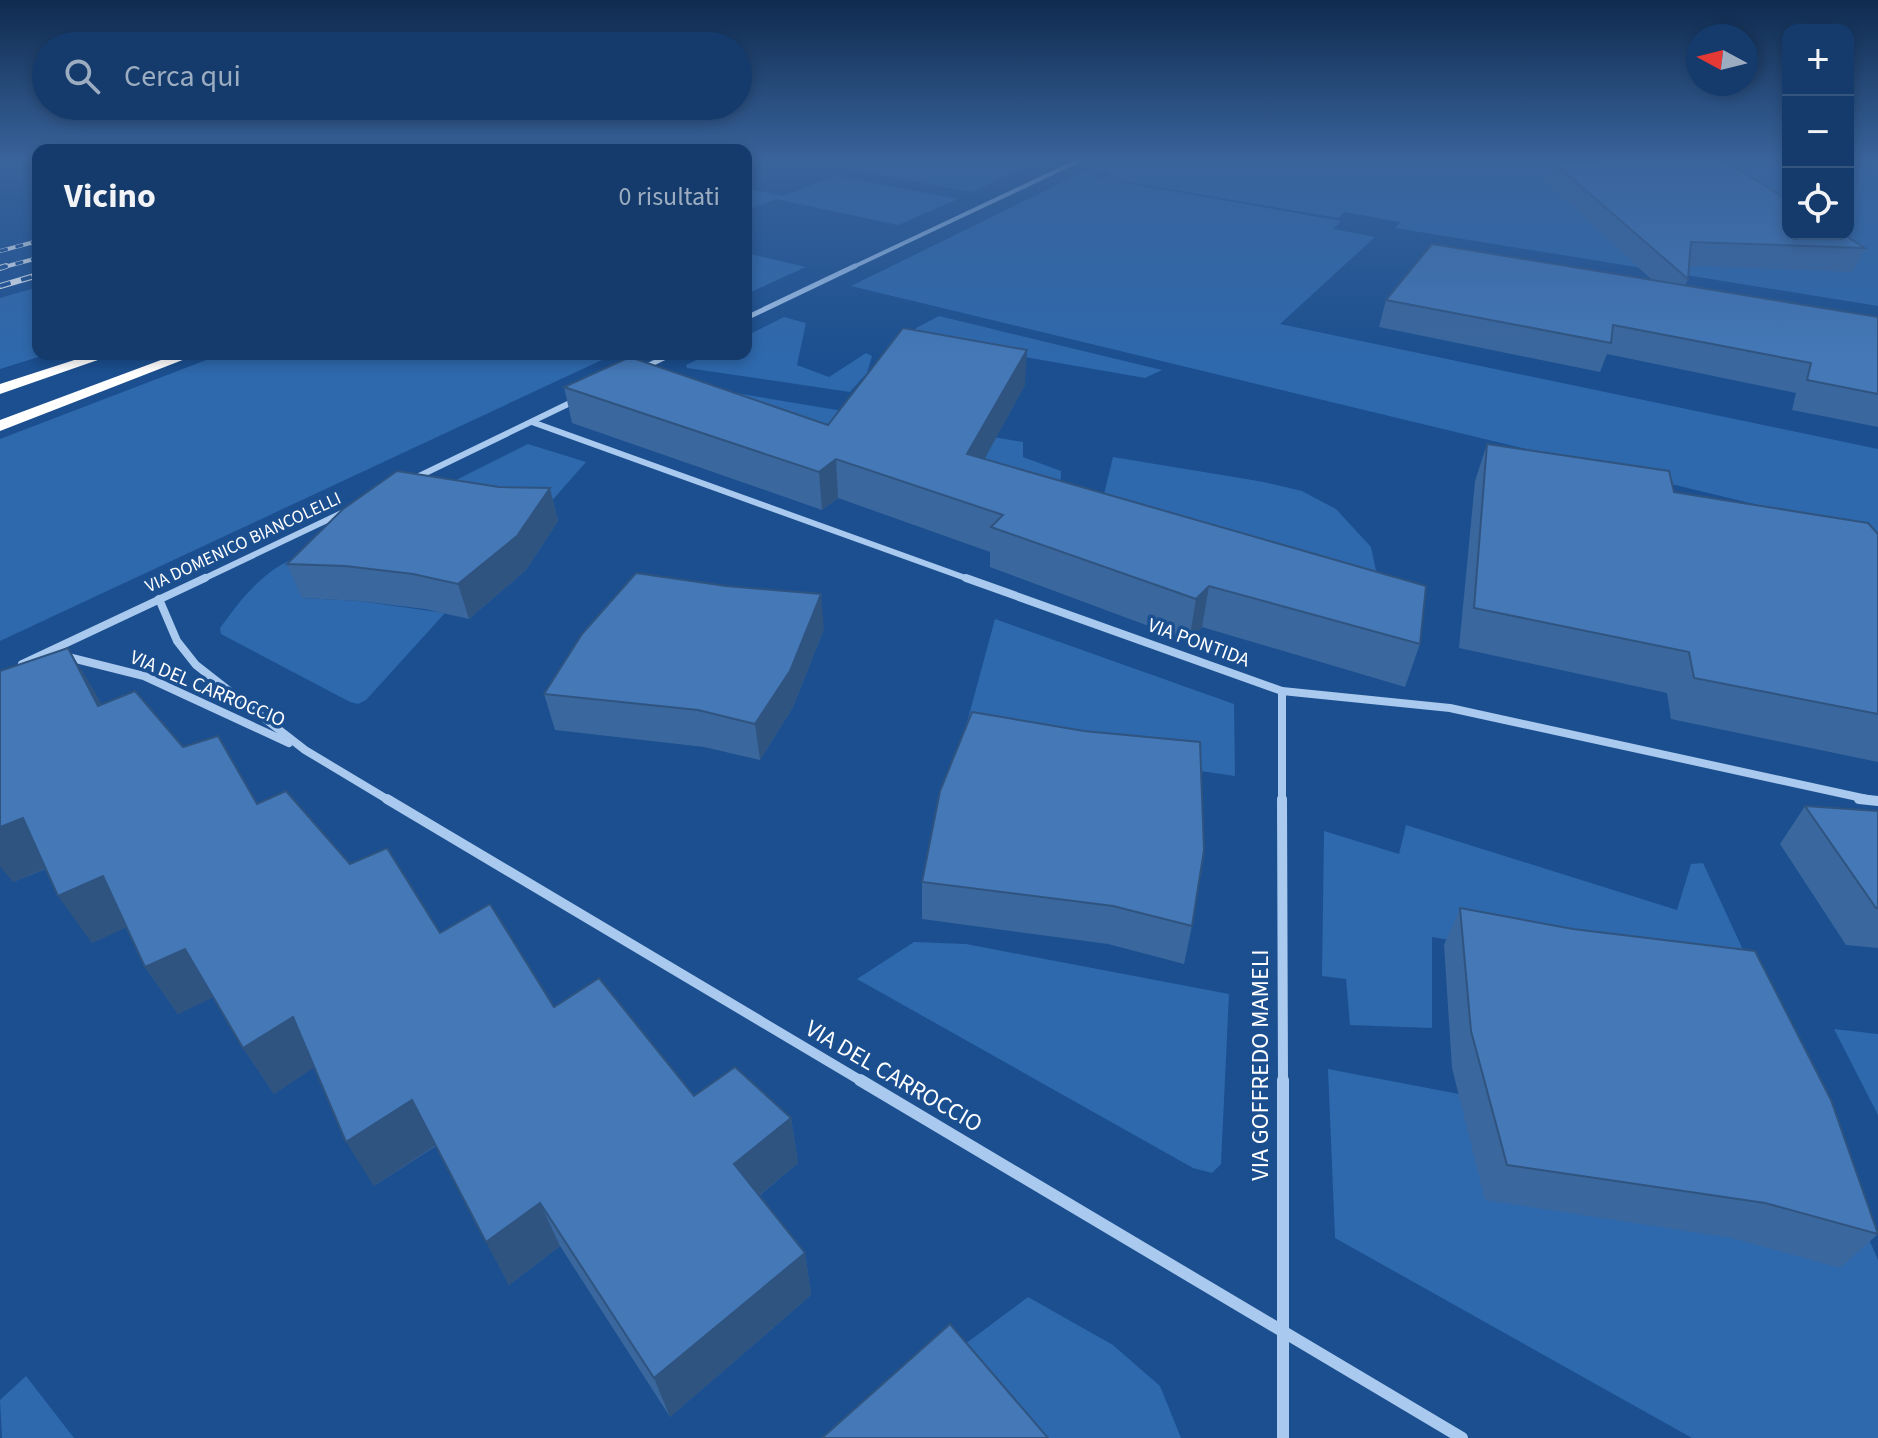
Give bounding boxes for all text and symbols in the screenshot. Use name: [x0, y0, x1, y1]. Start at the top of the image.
north arrow: [1686, 24, 1758, 96]
map controls: [1782, 24, 1854, 240]
button: +: [1782, 24, 1854, 96]
search box: [32, 32, 752, 120]
icon: search: [60, 54, 104, 98]
text: Cerca qui: [124, 55, 241, 98]
button: −: [1782, 96, 1854, 168]
button: locate: [1782, 168, 1854, 240]
text: Vicino: [64, 172, 156, 221]
text: 0 risultati: [619, 178, 720, 215]
street label: VIA DOMENICO BIANCOLELLI: [141, 486, 345, 599]
street label: VIA PONTIDA: [1144, 612, 1254, 674]
street label: VIA DEL CARROCCIO: [126, 644, 290, 734]
street label: VIA GOFFREDO MAMELI: [1243, 949, 1278, 1181]
street label: VIA DEL CARROCCIO: [799, 1011, 989, 1141]

